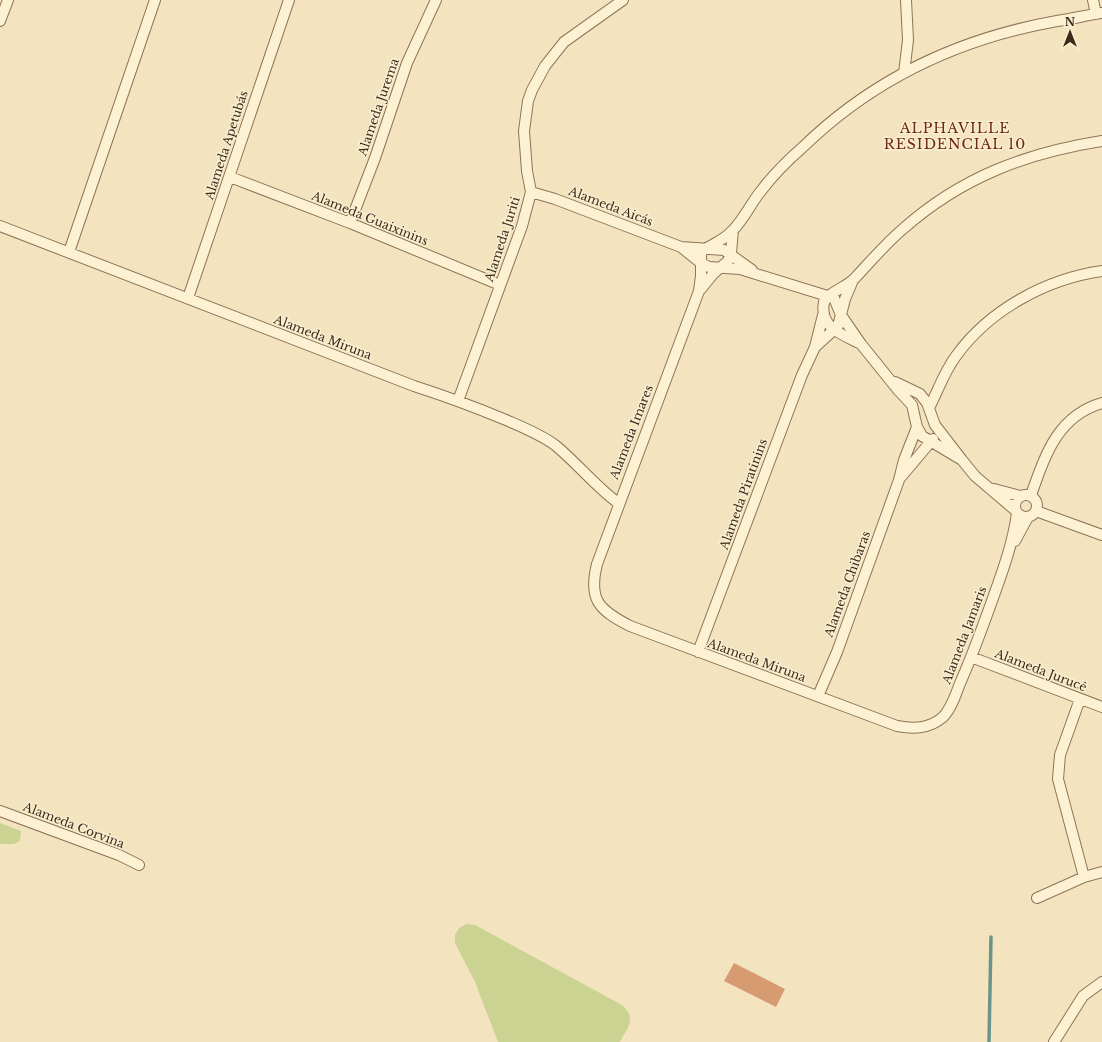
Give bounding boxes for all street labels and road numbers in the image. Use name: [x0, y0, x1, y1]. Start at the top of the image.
street label: Alameda Jurema: [354, 56, 402, 159]
street label: Alameda Apetubás: [201, 88, 251, 202]
street label: Alameda Aicás: [566, 183, 655, 229]
street label: Alameda Guaixinins: [309, 187, 430, 248]
street label: Alameda Juriti: [481, 195, 523, 284]
street label: Alameda Miruna: [271, 311, 374, 363]
street label: Alameda Imares: [606, 383, 656, 482]
street label: Alameda Piratinins: [716, 436, 770, 552]
street label: Alameda Chibaras: [820, 529, 873, 640]
street label: Alameda Jamaris: [938, 584, 990, 687]
street label: Alameda Miruna: [705, 635, 809, 685]
street label: Alameda Jurucê: [992, 645, 1089, 694]
street label: Alameda Corvina: [20, 798, 127, 851]

